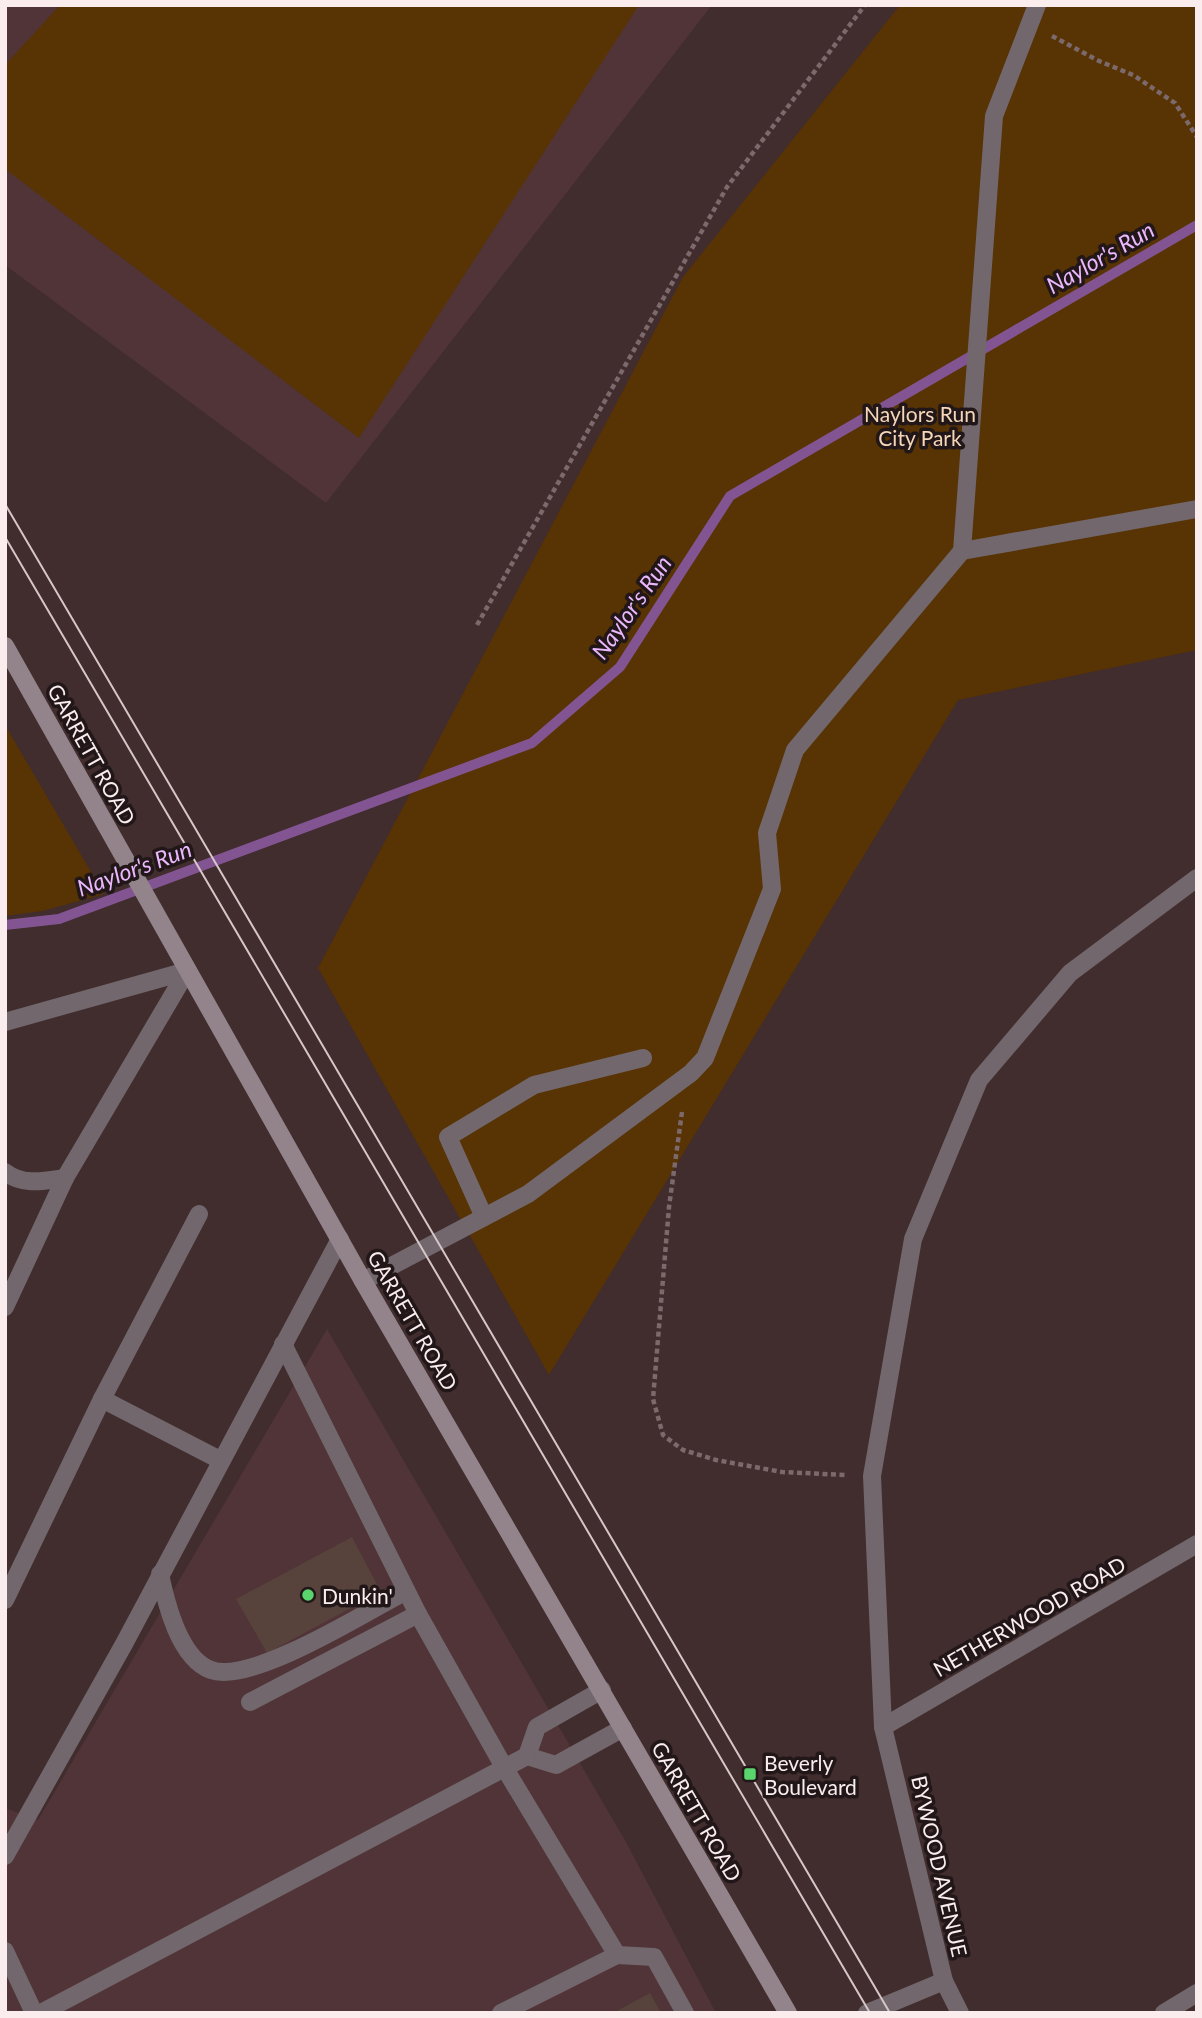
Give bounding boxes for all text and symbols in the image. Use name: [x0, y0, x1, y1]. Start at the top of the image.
water label: Naylor's Run: [1041, 215, 1159, 299]
park label: Naylors Run City Park: [864, 401, 976, 450]
water label: Naylor's Run: [585, 550, 677, 664]
street label: GARRETT ROAD: [43, 679, 141, 829]
water label: Naylor's Run: [73, 834, 195, 902]
street label: GARRETT ROAD: [363, 1246, 463, 1394]
street label: NETHERWOOD ROAD: [928, 1551, 1130, 1681]
place label: Dunkin': [322, 1583, 393, 1608]
marker: Dunkin': [300, 1587, 316, 1603]
street label: GARRETT ROAD: [647, 1737, 747, 1885]
place label: Beverly Boulevard: [764, 1750, 857, 1799]
marker: Beverly Boulevard: [742, 1766, 758, 1782]
street label: BYWOOD AVENUE: [907, 1773, 973, 1959]

